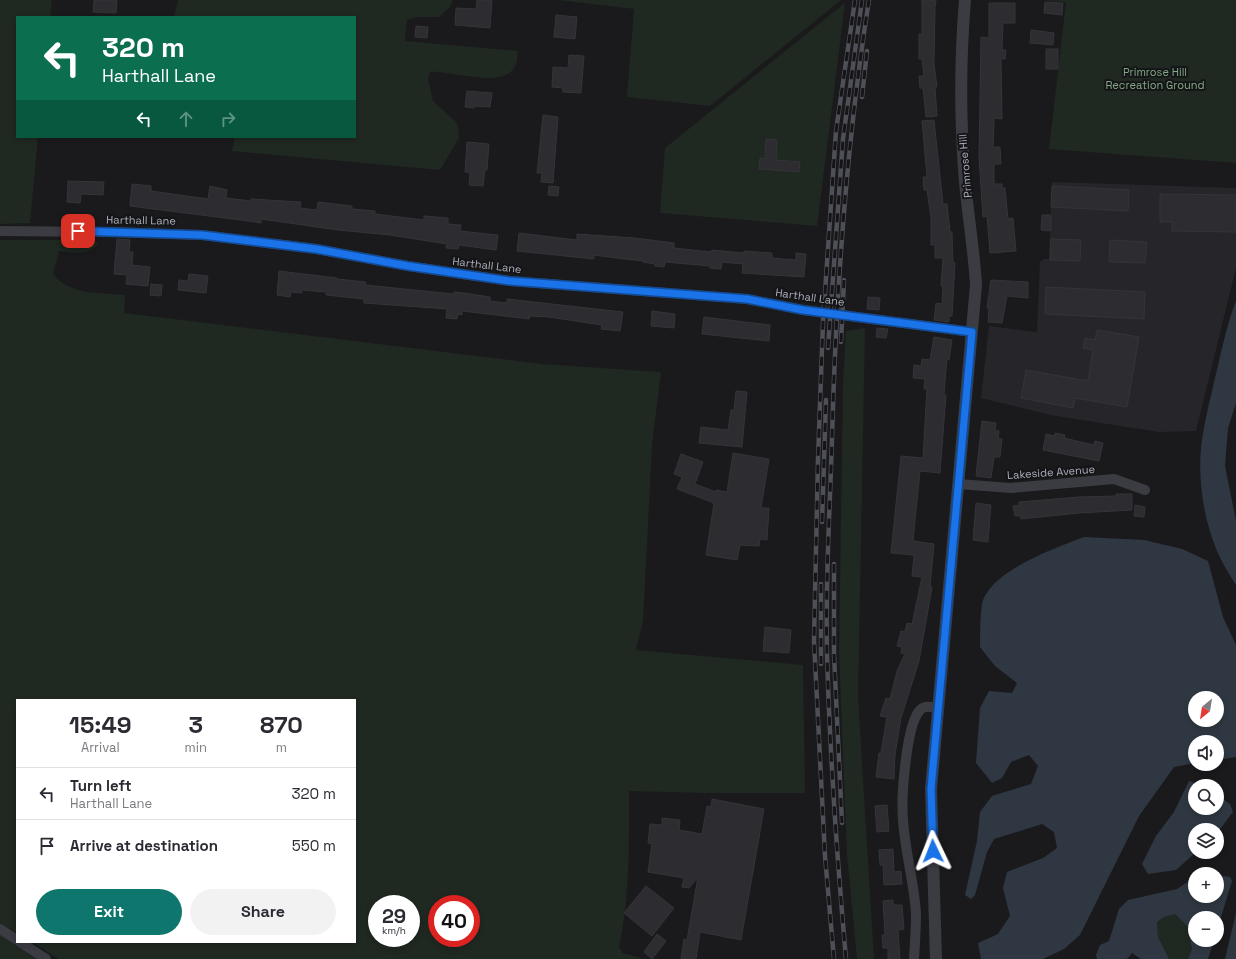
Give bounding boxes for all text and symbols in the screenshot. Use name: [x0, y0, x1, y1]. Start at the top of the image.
text: 320 m: [102, 29, 185, 65]
icon: left: [36, 32, 88, 84]
text: Harthall Lane: [102, 64, 216, 87]
park label: Primrose Hill Recreation Ground: [1105, 65, 1205, 92]
icon: left: [133, 108, 155, 130]
icon: ahead: [175, 108, 197, 130]
icon: right: [217, 108, 239, 130]
street label: Primrose Hill: [955, 133, 975, 199]
street label: Harthall Lane: [106, 212, 176, 228]
pin: [61, 214, 95, 248]
icon: arrive: [67, 220, 89, 242]
street label: Harthall Lane: [452, 254, 522, 276]
street label: Harthall Lane: [775, 285, 845, 309]
street label: Lakeside Avenue: [1007, 462, 1095, 482]
north arrow: [1188, 691, 1224, 727]
map controls: [1188, 691, 1224, 947]
text: 15:49: [69, 709, 132, 740]
text: 3: [188, 709, 203, 740]
text: 870: [260, 709, 303, 740]
button: sound: [1188, 735, 1224, 771]
text: Arrival: [81, 739, 120, 756]
text: min: [185, 739, 207, 756]
text: m: [276, 739, 287, 756]
text: Turn left: [70, 776, 132, 795]
button: search: [1188, 779, 1224, 815]
icon: left: [36, 783, 58, 805]
text: 320 m: [292, 784, 336, 803]
text: Harthall Lane: [70, 795, 152, 812]
button: layers: [1188, 823, 1224, 859]
position arrow: [912, 830, 954, 872]
icon: arrive: [36, 835, 58, 857]
text: Arrive at destination: [70, 836, 218, 855]
text: 550 m: [292, 836, 336, 855]
button: +: [1188, 867, 1224, 903]
button: Exit: [36, 889, 182, 935]
button: Share: [190, 889, 336, 935]
speed limit sign: 40: [428, 895, 480, 947]
text: 29: [382, 903, 406, 929]
button: −: [1188, 911, 1224, 947]
text: km/h: [382, 924, 406, 937]

